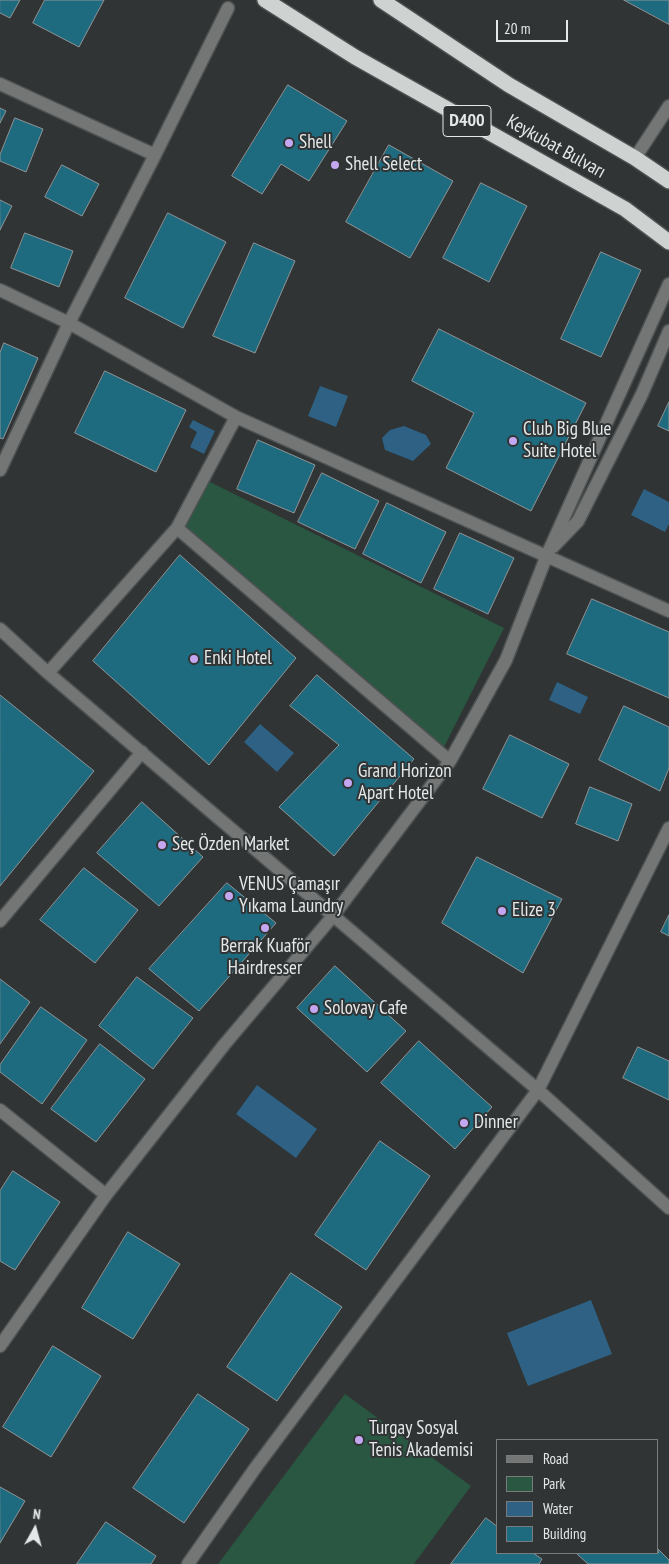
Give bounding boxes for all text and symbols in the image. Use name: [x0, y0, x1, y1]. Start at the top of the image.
scale bar: [499, 10, 572, 42]
text: 20 m: [504, 19, 530, 38]
road number: D400: [443, 105, 491, 136]
street label: Keykubat Bulvarı: [502, 110, 610, 184]
place label: Shell: [299, 132, 332, 154]
marker: Shell: [283, 137, 295, 149]
place label: Shell Select: [345, 154, 422, 176]
marker: Shell Select: [329, 159, 341, 171]
place label: Club Big Blue Suite Hotel: [523, 419, 611, 463]
marker: Club Big Blue Suite Hotel: [507, 435, 519, 447]
place label: Enki Hotel: [204, 648, 272, 670]
marker: Enki Hotel: [188, 653, 200, 665]
place label: Grand Horizon Apart Hotel: [358, 761, 452, 805]
marker: Grand Horizon Apart Hotel: [342, 777, 354, 789]
place label: Seç Özden Market: [172, 834, 289, 856]
marker: Seç Özden Market: [156, 839, 168, 851]
place label: VENUS Çamaşır Yıkama Laundry: [239, 874, 343, 918]
marker: VENUS Çamaşır Yıkama Laundry: [223, 890, 235, 902]
place label: Elize 3: [512, 900, 556, 922]
marker: Elize 3: [496, 905, 508, 917]
marker: Berrak Kuaför Hairdresser: [259, 922, 271, 934]
place label: Berrak Kuaför Hairdresser: [220, 936, 310, 980]
place label: Solovay Cafe: [324, 998, 408, 1020]
marker: Solovay Cafe: [308, 1003, 320, 1015]
place label: Dinner: [474, 1112, 518, 1134]
marker: Dinner: [458, 1117, 470, 1129]
place label: Turgay Sosyal Tenis Akademisi: [369, 1418, 473, 1462]
marker: Turgay Sosyal Tenis Akademisi: [353, 1434, 365, 1446]
legend: [497, 1439, 659, 1554]
text: Road: [543, 1449, 569, 1468]
text: Park: [543, 1474, 565, 1493]
text: Water: [543, 1499, 573, 1518]
north arrow: [10, 1504, 60, 1554]
text: N: [32, 1505, 42, 1524]
text: Building: [543, 1524, 586, 1543]

